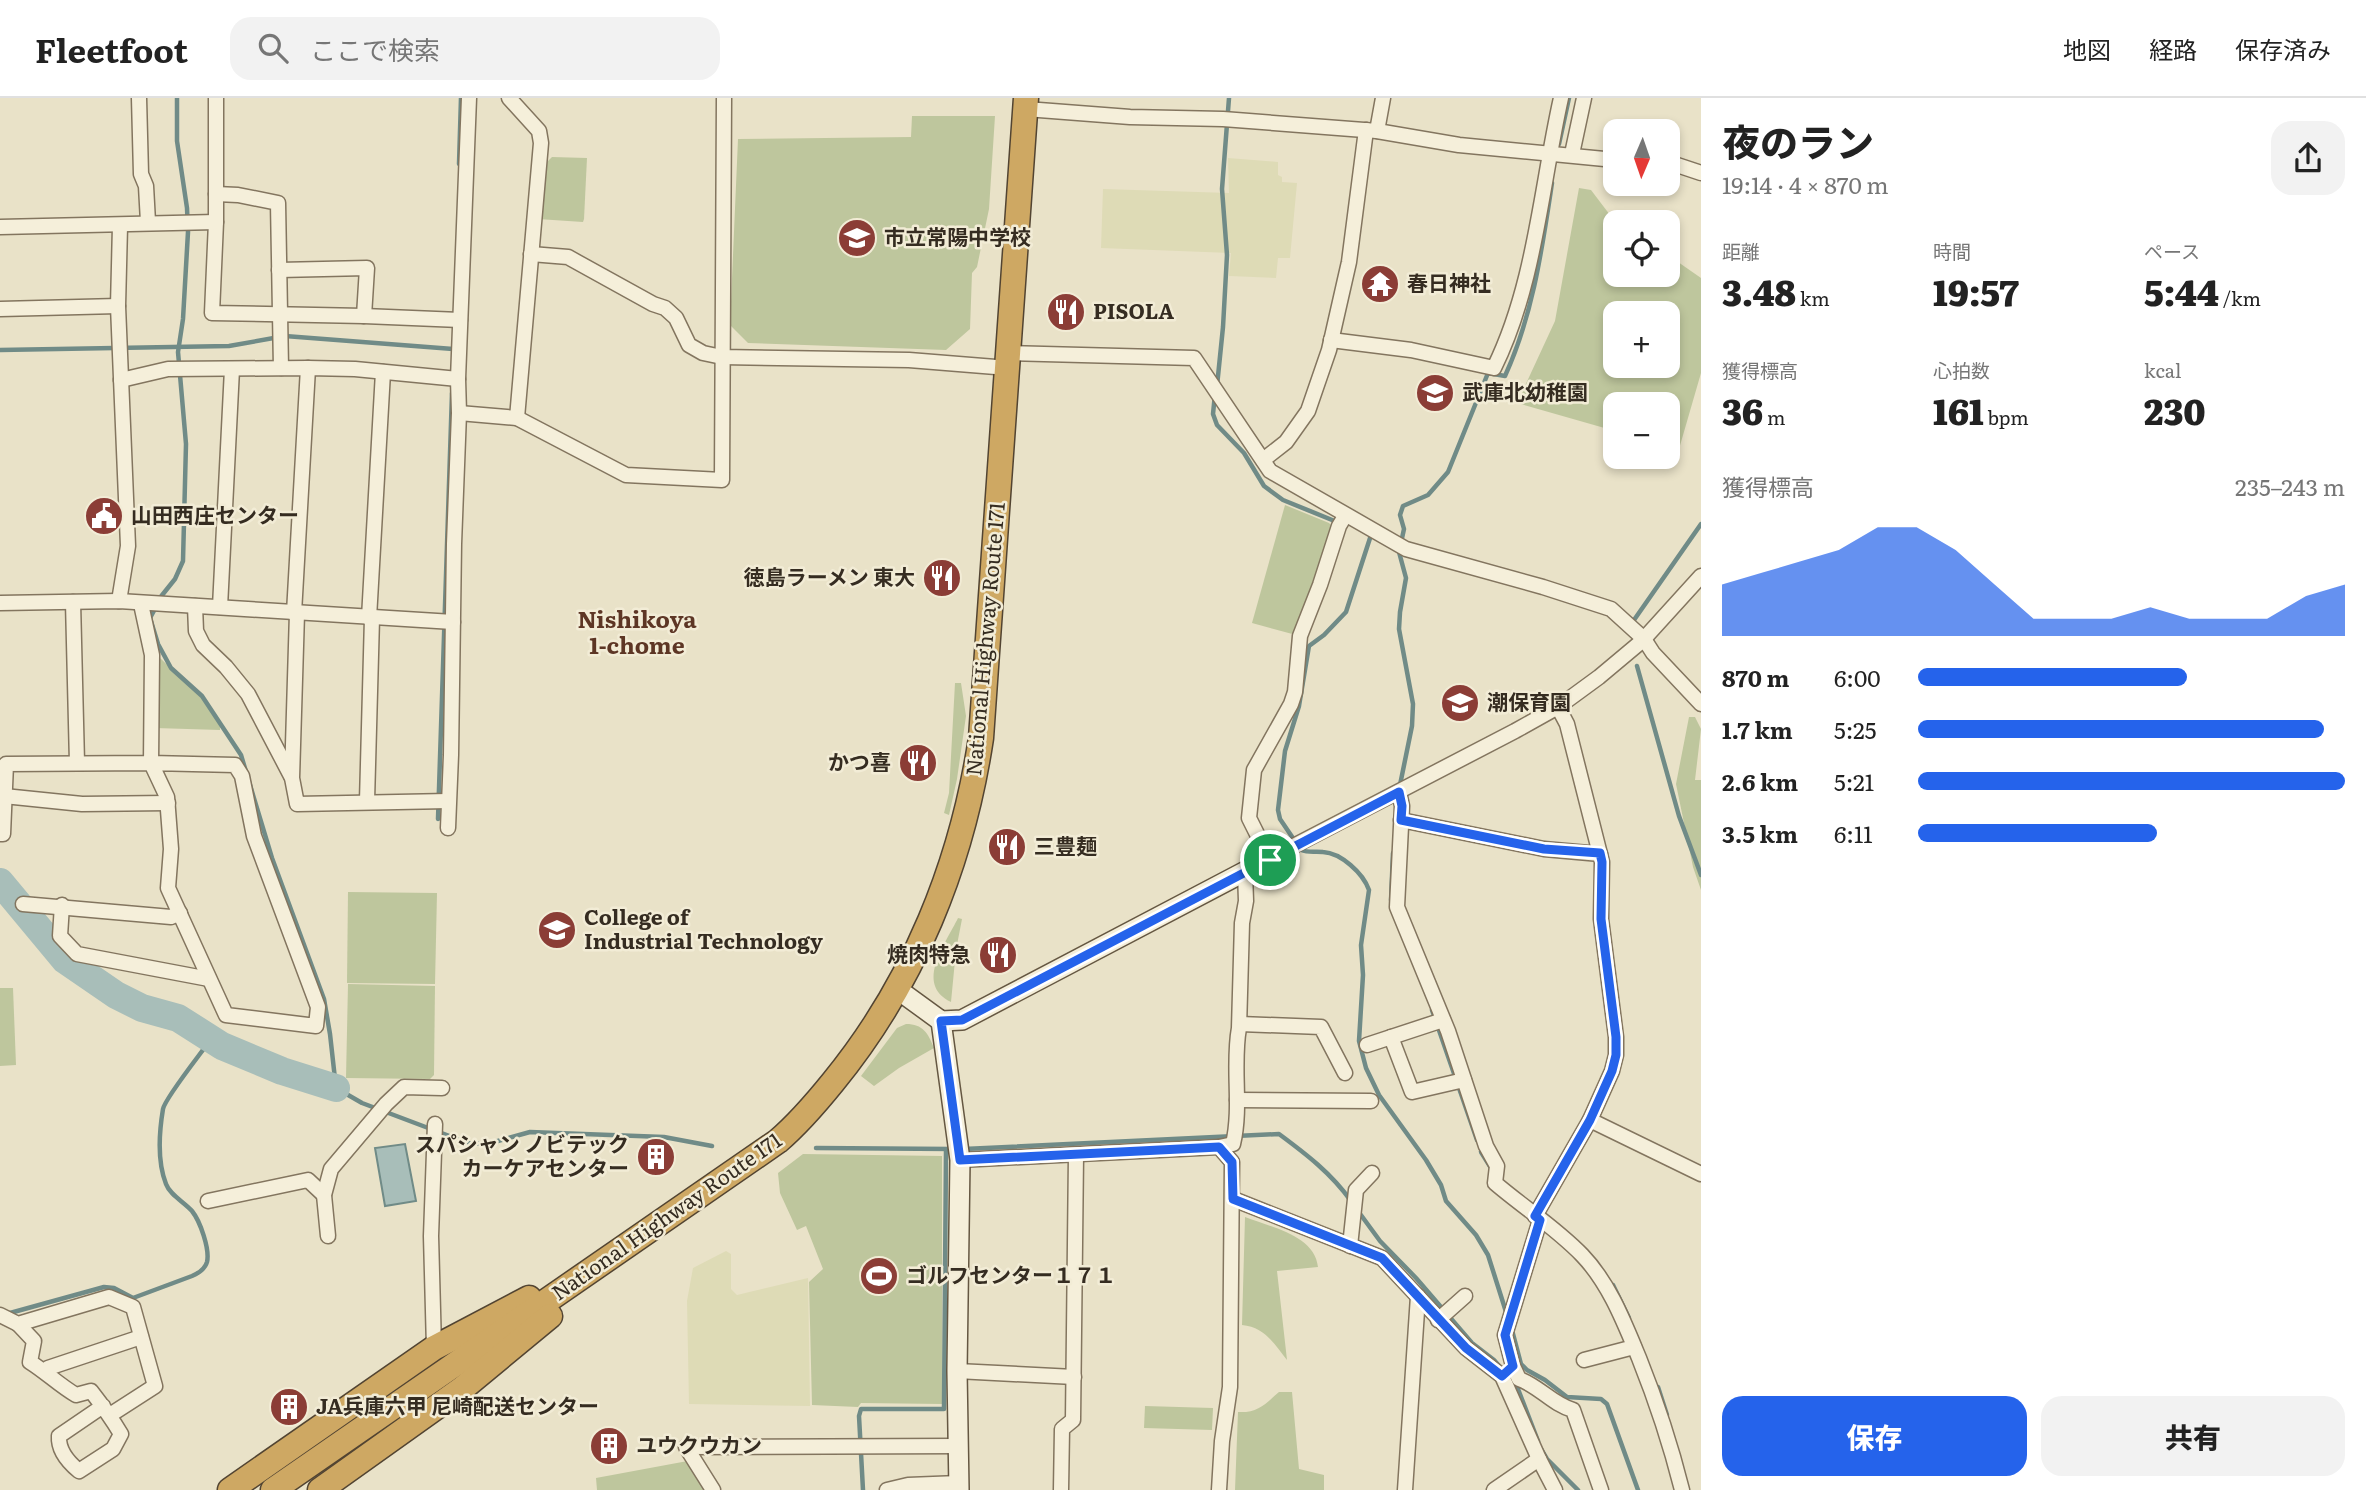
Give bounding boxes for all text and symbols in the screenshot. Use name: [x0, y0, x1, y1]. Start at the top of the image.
search box: [230, 17, 720, 80]
text: Fleetfoot: [35, 24, 188, 73]
icon: search: [254, 29, 292, 67]
text: ここで検索: [310, 29, 440, 68]
text: 地図: [2063, 31, 2111, 66]
text: 経路: [2149, 31, 2197, 66]
text: 保存済み: [2235, 31, 2331, 66]
text: 夜のラン: [1722, 112, 1874, 169]
north arrow: [1603, 119, 1680, 196]
map controls: [1603, 119, 1680, 469]
button: share: [2271, 121, 2345, 195]
text: 19:14 · 4 × 870 m: [1722, 167, 1889, 201]
button: locate: [1603, 210, 1680, 287]
school or university icon: 市立常陽中学校: [836, 217, 878, 259]
place label: 市立常陽中学校: [884, 220, 1031, 251]
text: 距離: [1722, 237, 1760, 265]
text: 時間: [1933, 237, 1971, 265]
text: ペース: [2144, 237, 2200, 265]
temple icon: 春日神社: [1359, 263, 1401, 305]
text: 3.48: [1722, 265, 1796, 317]
text: 19:57: [1933, 265, 2019, 317]
text: 5:44: [2144, 265, 2219, 317]
place label: 春日神社: [1407, 266, 1491, 297]
text: km: [1796, 284, 1830, 312]
text: /km: [2219, 284, 2261, 312]
restaurant icon: PISOLA: [1045, 291, 1087, 333]
place label: PISOLA: [1093, 294, 1174, 325]
button: +: [1603, 301, 1680, 378]
text: 獲得標高: [1722, 356, 1798, 384]
text: 心拍数: [1933, 356, 1990, 384]
text: kcal: [2144, 356, 2181, 384]
school or university icon: 武庫北幼稚園: [1414, 372, 1456, 414]
place label: 武庫北幼稚園: [1462, 375, 1588, 406]
text: 36: [1722, 384, 1763, 436]
text: 161: [1933, 384, 1984, 436]
text: 230: [2144, 384, 2206, 436]
button: −: [1603, 392, 1680, 469]
text: m: [1763, 403, 1786, 431]
text: bpm: [1984, 403, 2029, 431]
text: 獲得標高: [1722, 469, 1814, 503]
text: 235–243 m: [2235, 469, 2345, 503]
public building icon: 山田西庄センター: [83, 495, 125, 537]
place label: 山田西庄センター: [131, 498, 299, 529]
street label: National Highway Route 171: [956, 500, 1011, 777]
restaurant icon: 徳島ラーメン 東大: [921, 557, 963, 599]
place label: 徳島ラーメン 東大: [744, 560, 915, 591]
district label: Nishikoya 1-chome: [577, 601, 697, 661]
text: 870 m: [1722, 660, 1789, 694]
text: 6:00: [1834, 660, 1881, 694]
school or university icon: 潮保育園: [1439, 682, 1481, 724]
place label: 潮保育園: [1487, 685, 1571, 716]
text: 1.7 km: [1722, 712, 1793, 746]
text: 5:25: [1834, 712, 1876, 746]
restaurant icon: かつ喜: [897, 742, 939, 784]
place label: かつ喜: [828, 745, 891, 776]
text: 2.6 km: [1722, 764, 1798, 798]
text: 5:21: [1834, 764, 1874, 798]
text: 3.5 km: [1722, 816, 1798, 850]
text: 6:11: [1834, 816, 1873, 850]
restaurant icon: 三豊麺: [986, 826, 1028, 868]
place label: 三豊麺: [1034, 829, 1097, 860]
pin: [1240, 830, 1300, 890]
icon: arrive: [1251, 841, 1289, 879]
place label: College of Industrial Technology: [584, 900, 823, 955]
school or university icon: College of Industrial Technology: [536, 909, 578, 951]
restaurant icon: 焼肉特急: [977, 934, 1019, 976]
place label: 焼肉特急: [887, 937, 971, 968]
street label: National Highway Route 171: [544, 1123, 787, 1306]
place label: スパシャン ノビテック カーケアセンター: [415, 1127, 629, 1182]
building icon: スパシャン ノビテック カーケアセンター: [635, 1136, 677, 1178]
sports icon: ゴルフセンター１７１: [858, 1255, 900, 1297]
place label: ゴルフセンター１７１: [906, 1258, 1116, 1289]
building icon: JA兵庫六甲 尼崎配送センター: [268, 1386, 310, 1428]
place label: JA兵庫六甲 尼崎配送センター: [316, 1389, 599, 1420]
button: 保存: [1722, 1396, 2027, 1476]
button: 共有: [2041, 1396, 2345, 1476]
building icon: ユウクウカン: [588, 1425, 630, 1467]
place label: ユウクウカン: [636, 1428, 762, 1459]

